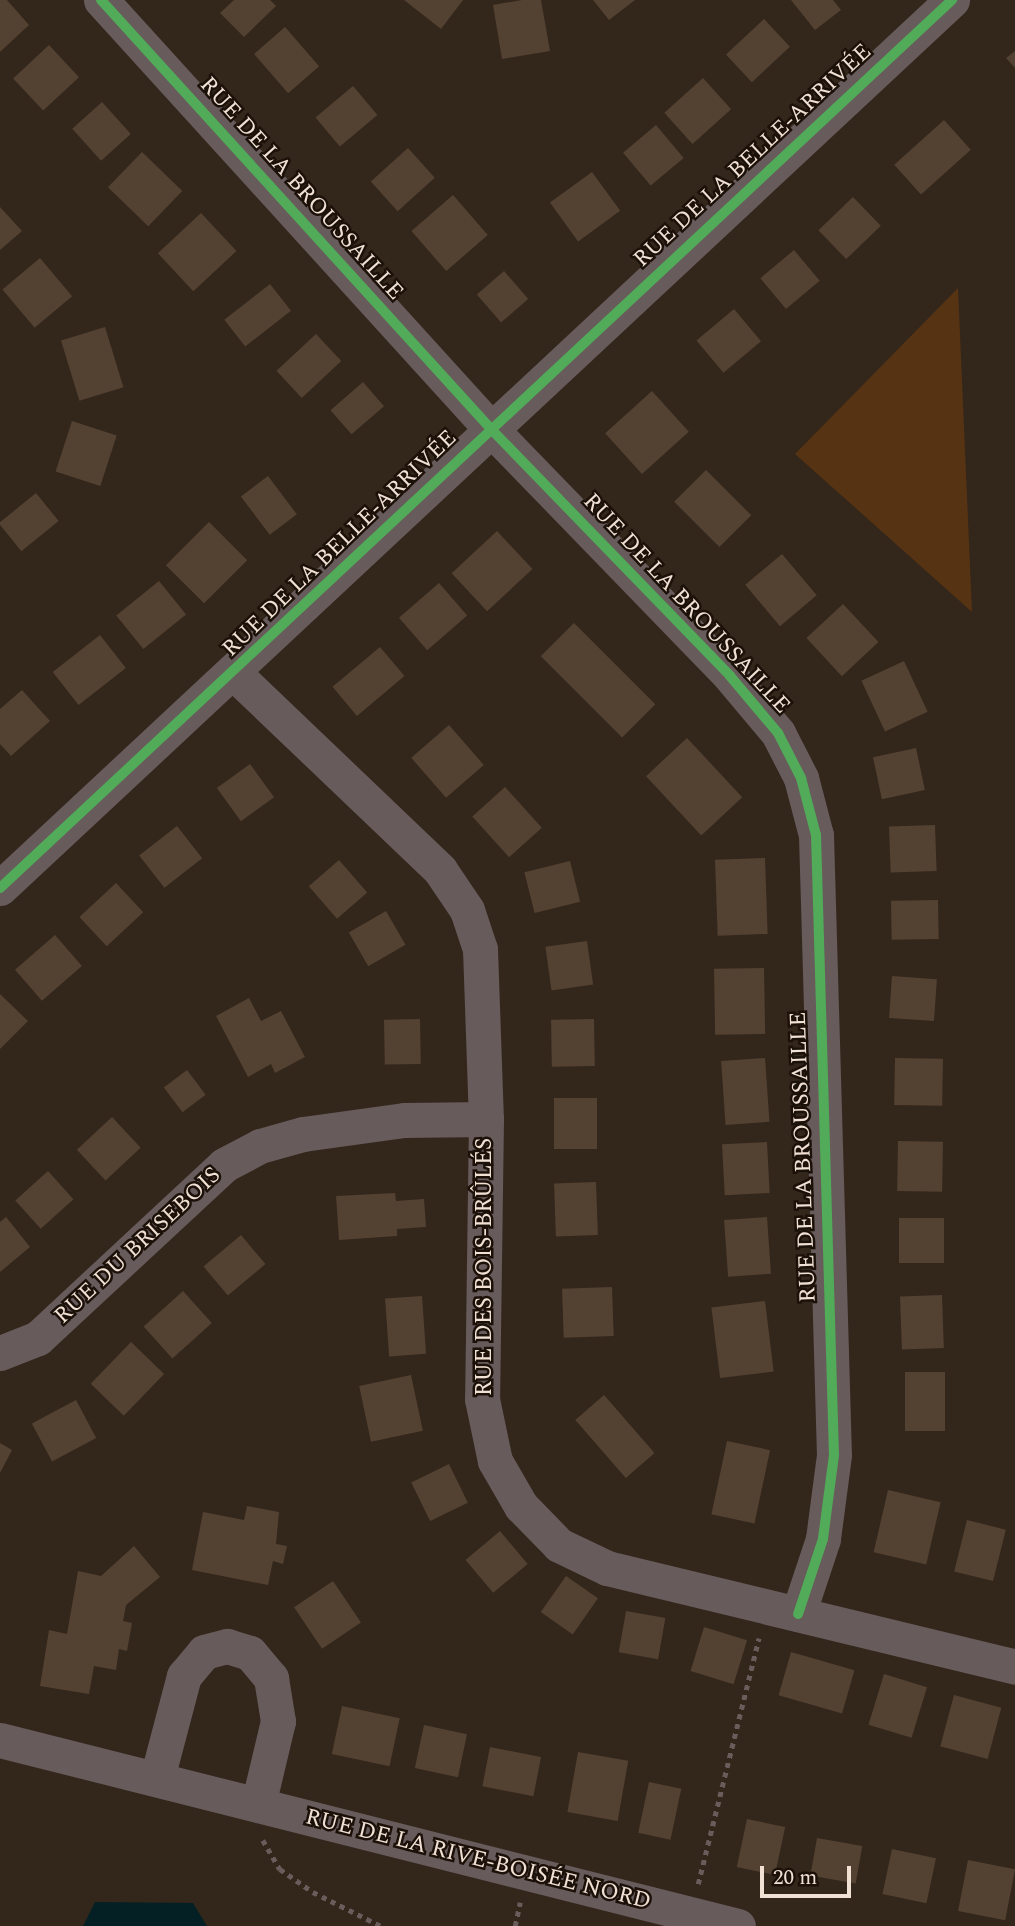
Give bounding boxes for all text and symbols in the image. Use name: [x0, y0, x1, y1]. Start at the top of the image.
street label: RUE DE LA BELLE-ARRIVÉE: [628, 38, 878, 274]
street label: RUE DE LA BROUSSAILLE: [193, 72, 409, 306]
street label: RUE DE LA BELLE-ARRIVÉE: [217, 425, 463, 663]
street label: RUE DE LA BROUSSAILLE: [577, 488, 795, 720]
street label: RUE DE LA BROUSSAILLE: [785, 1011, 823, 1303]
street label: RUE DES BOIS-BRÛLÉS: [471, 1138, 499, 1396]
street label: RUE DU BRISEBOIS: [49, 1162, 227, 1330]
street label: RUE DE LA RIVE-BOISÉE NORD: [302, 1804, 654, 1916]
scale bar: [763, 1853, 854, 1897]
text: 20 m: [773, 1862, 817, 1894]

